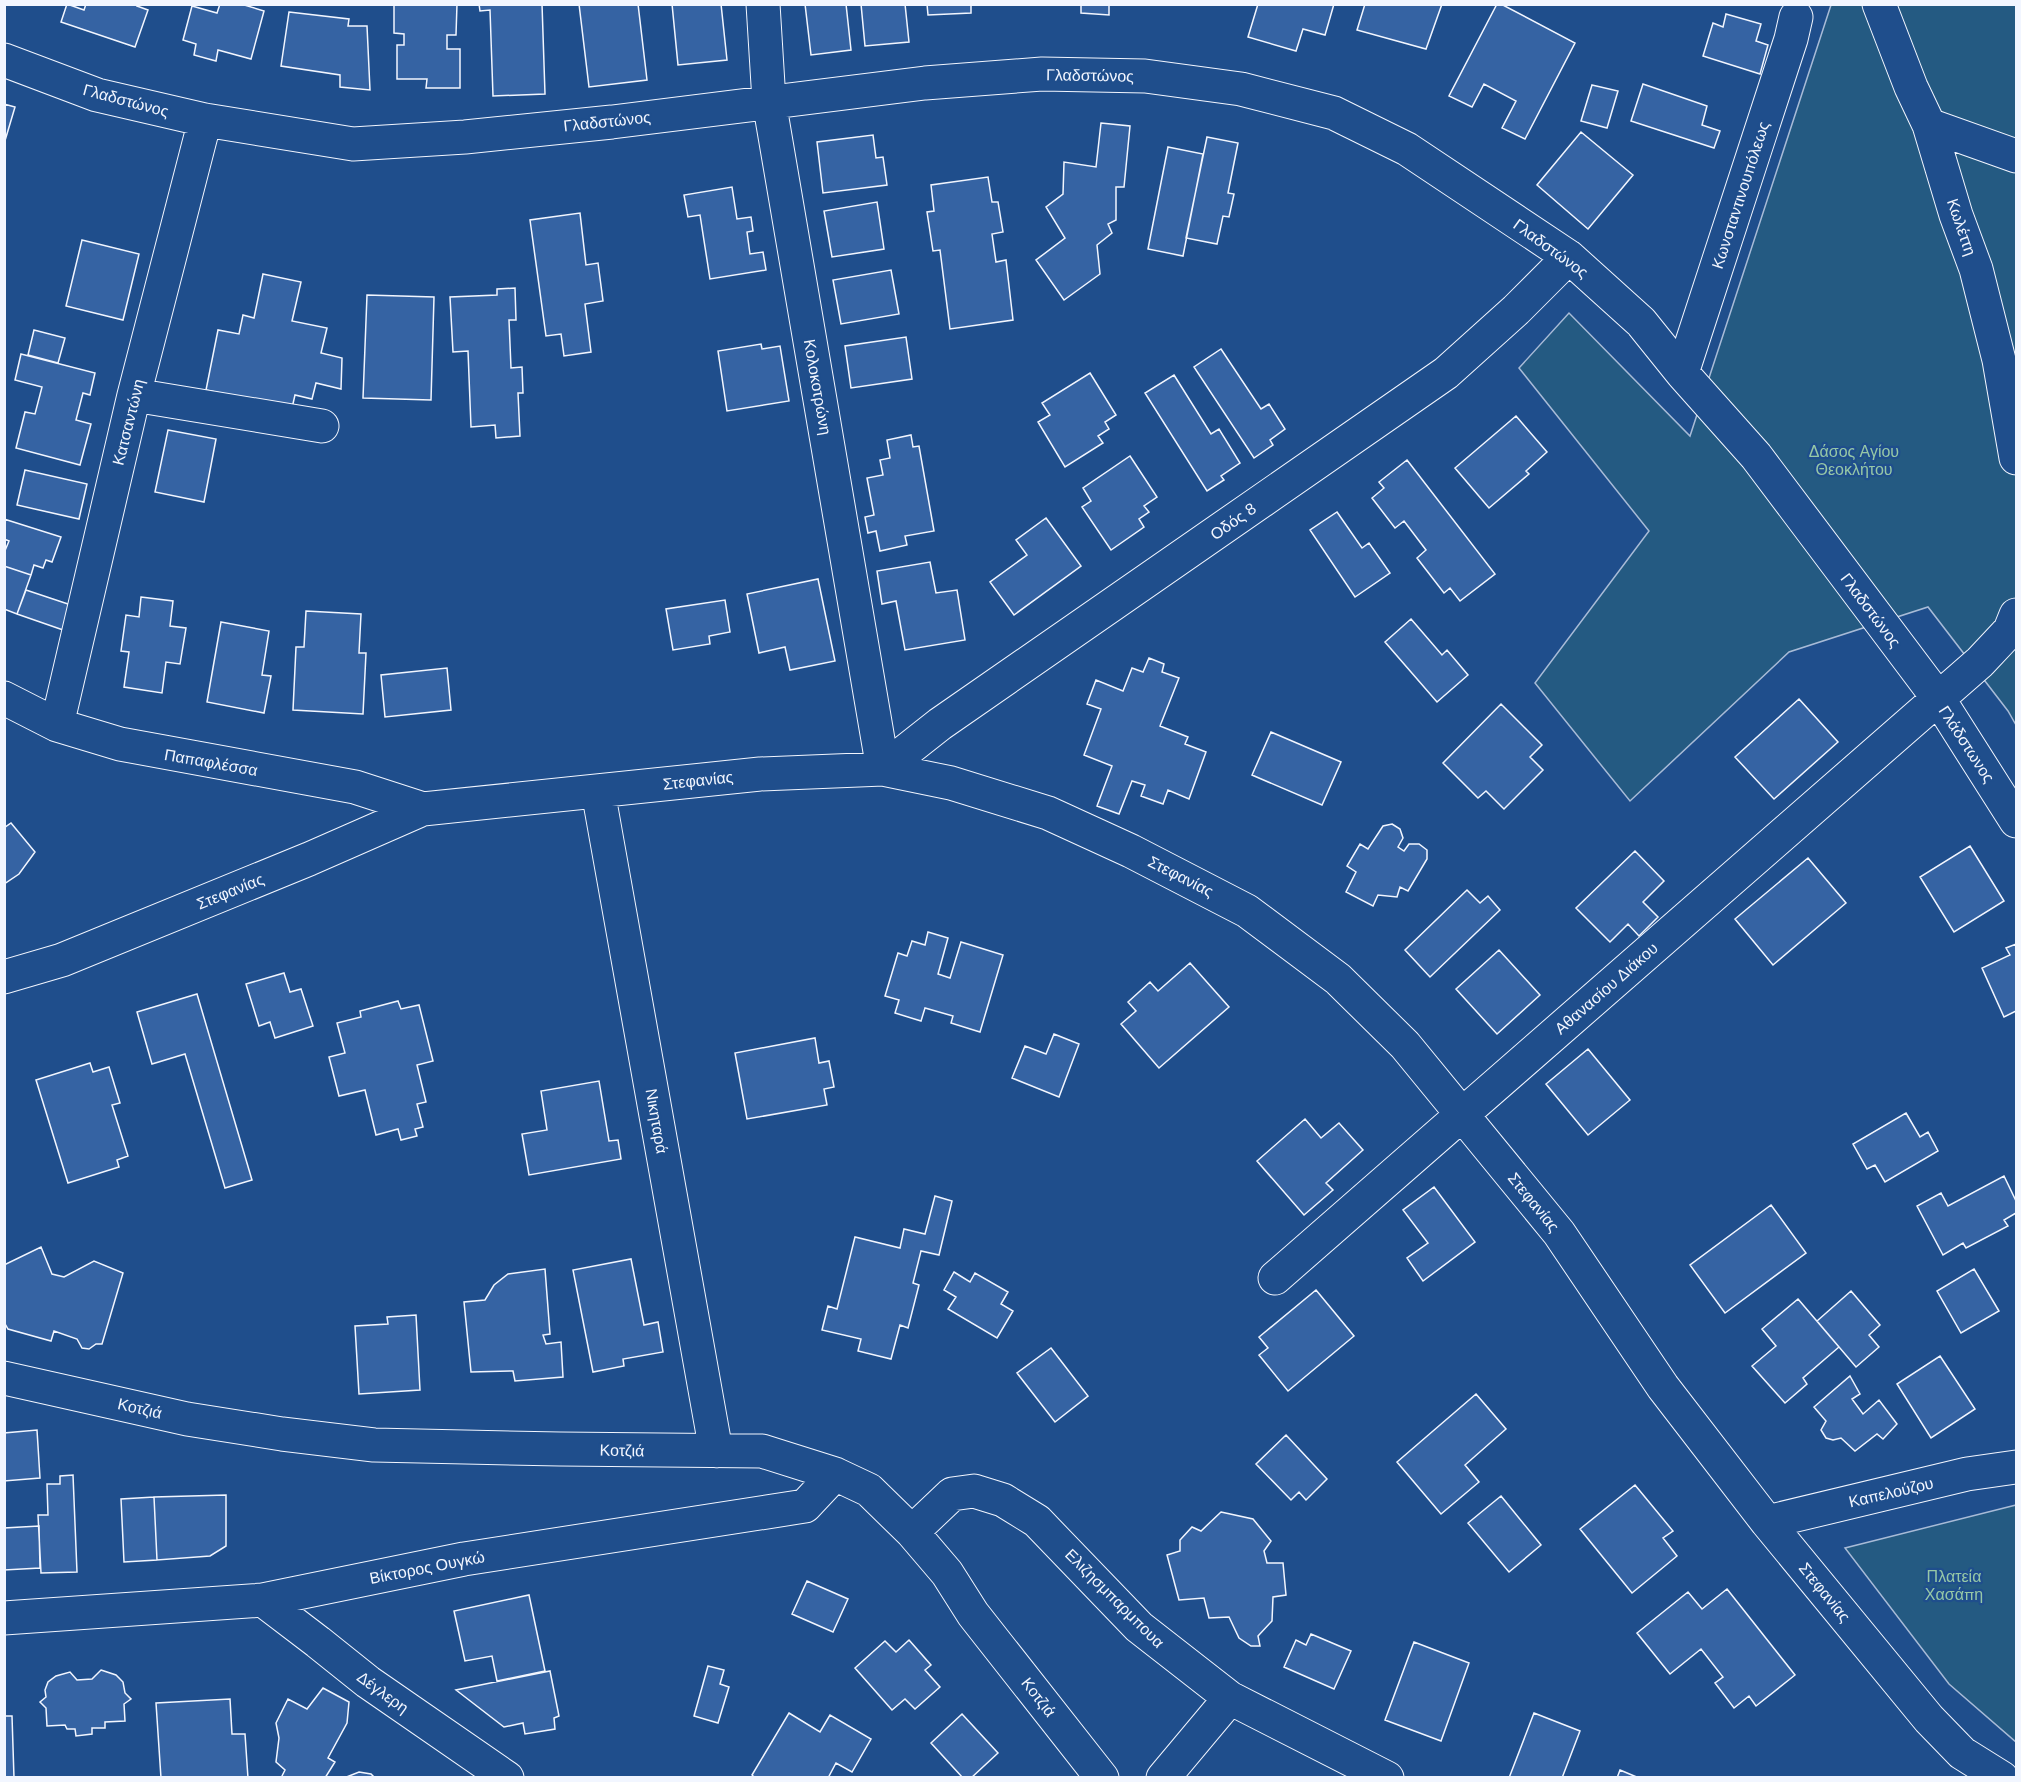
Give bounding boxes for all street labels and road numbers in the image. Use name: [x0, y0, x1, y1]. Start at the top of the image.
street label: Γλαδστώνος: [1046, 64, 1134, 87]
street label: Γλαδστώνος: [81, 79, 171, 122]
street label: Γλαδστώνος: [562, 106, 652, 137]
street label: Κωνσταντινουπόλεως: [1707, 118, 1774, 272]
street label: Κωλέττη: [1942, 196, 1981, 259]
street label: Γλαδστώνος: [1509, 214, 1593, 283]
street label: Κολοκοτρώνη: [799, 337, 836, 437]
street label: Κατσαντώνη: [108, 377, 149, 468]
street label: Οδός 8: [1206, 498, 1261, 545]
street label: Γλαδστώνος: [1836, 569, 1906, 652]
street label: Γλάδστωνος: [1934, 702, 1999, 787]
street label: Παπαφλέσσα: [163, 744, 259, 781]
street label: Στεφανίας: [662, 766, 735, 795]
street label: Στεφανίας: [1145, 851, 1217, 902]
street label: Στεφανίας: [193, 868, 267, 914]
street label: Αθανασίου Διάκου: [1550, 938, 1662, 1039]
street label: Νικηταρά: [640, 1087, 673, 1155]
street label: Στεφανίας: [1503, 1168, 1564, 1237]
street label: Κοτζιά: [116, 1393, 164, 1424]
street label: Κοτζιά: [599, 1440, 645, 1461]
street label: Καπελούζου: [1847, 1473, 1935, 1512]
street label: Ελιζησμπαρμπουα: [1061, 1544, 1169, 1652]
street label: Βίκτορος Ουγκώ: [368, 1546, 486, 1589]
street label: Στεφανίας: [1794, 1558, 1855, 1627]
street label: Δέγλερη: [353, 1667, 413, 1718]
street label: Κοτζιά: [1017, 1673, 1061, 1721]

